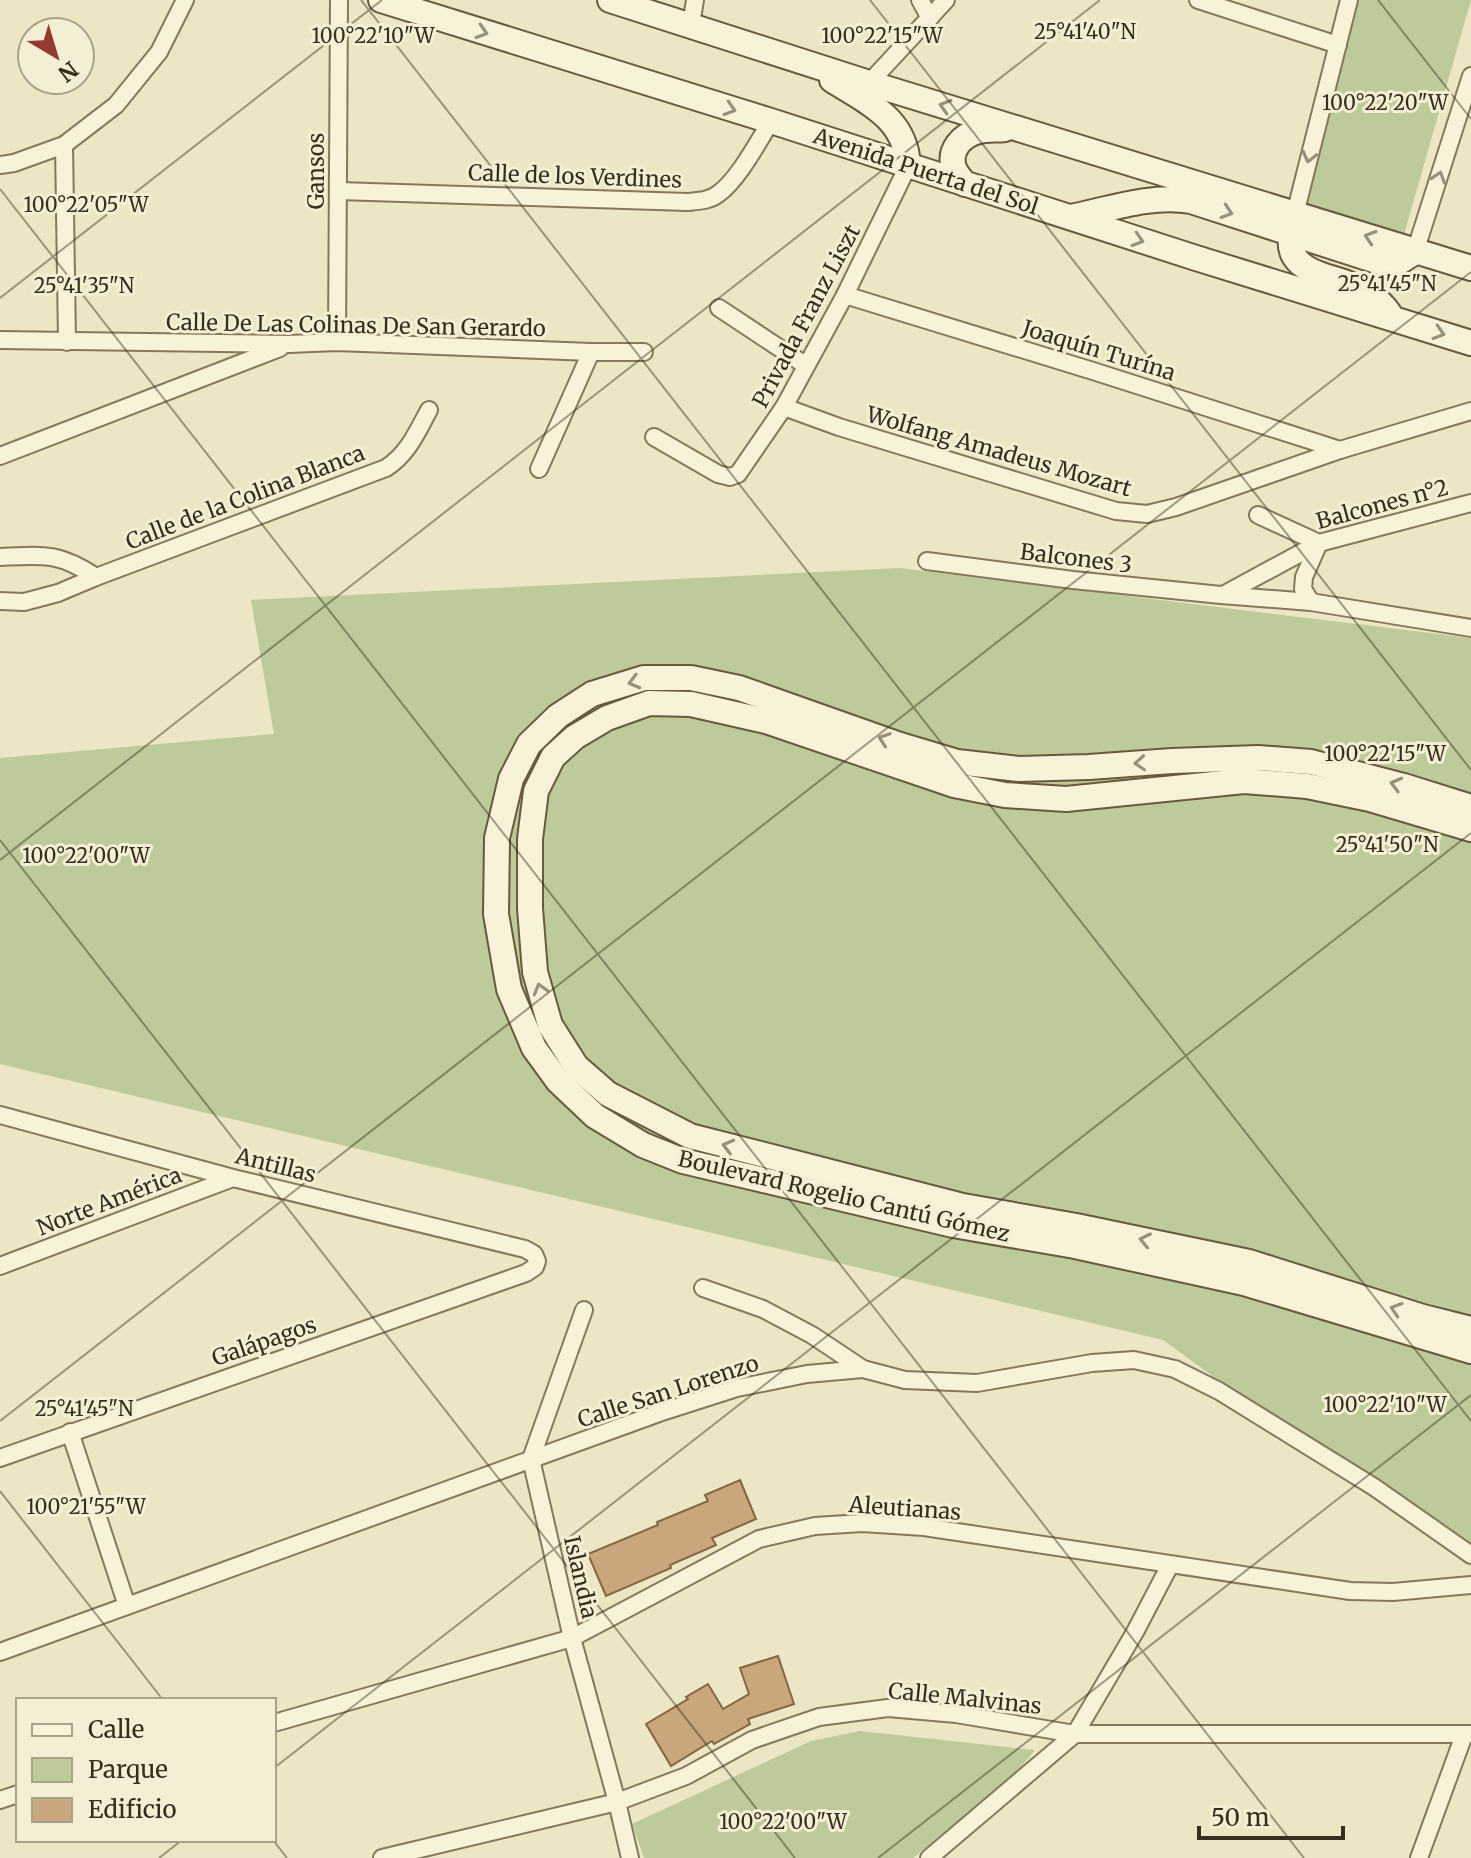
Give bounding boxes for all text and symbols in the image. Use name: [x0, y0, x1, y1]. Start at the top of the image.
north arrow: [16, 16, 96, 96]
text: 25°41'40"N: [1034, 19, 1136, 44]
text: 100°22'10"W: [312, 23, 435, 48]
one-way arrow: [474, 23, 488, 39]
text: 100°22'15"W: [821, 23, 944, 48]
text: N: [52, 55, 84, 89]
text: 100°22'20"W: [1322, 90, 1449, 115]
one-way arrow: [938, 99, 952, 115]
one-way arrow: [723, 100, 737, 116]
street label: Avenida Puerta del Sol: [809, 121, 1042, 221]
street label: Gansos: [302, 133, 330, 209]
one-way arrow: [1302, 150, 1319, 163]
street label: Calle de los Verdines: [468, 158, 682, 194]
one-way arrow: [1429, 171, 1445, 185]
text: 100°22'05"W: [23, 192, 150, 217]
one-way arrow: [1219, 203, 1233, 219]
street label: Privada Franz Liszt: [746, 219, 866, 412]
one-way arrow: [1130, 230, 1144, 246]
one-way arrow: [1363, 231, 1377, 247]
text: 25°41'45"N: [1338, 271, 1437, 296]
text: 25°41'35"N: [34, 273, 135, 298]
street label: Calle De Las Colinas De San Gerardo: [166, 308, 546, 342]
street label: Joaquín Turína: [1018, 313, 1179, 387]
one-way arrow: [1432, 324, 1446, 340]
street label: Wolfang Amadeus Mozart: [862, 399, 1135, 502]
street label: Calle de la Colina Blanca: [122, 438, 369, 556]
street label: Balcones n°2: [1313, 473, 1451, 535]
street label: Balcones 3: [1018, 537, 1134, 579]
one-way arrow: [628, 672, 641, 689]
one-way arrow: [877, 733, 891, 749]
text: 100°22'15"W: [1324, 741, 1447, 766]
one-way arrow: [1133, 755, 1146, 772]
one-way arrow: [1390, 777, 1404, 793]
text: 25°41'50"N: [1336, 832, 1439, 857]
text: 100°22'00"W: [22, 843, 151, 868]
one-way arrow: [533, 982, 549, 996]
one-way arrow: [722, 1138, 735, 1155]
street label: Antillas: [232, 1141, 319, 1188]
street label: Boulevard Rogelio Cantú Gómez: [676, 1144, 1013, 1248]
street label: Norte América: [33, 1160, 186, 1241]
one-way arrow: [1138, 1233, 1152, 1250]
one-way arrow: [1389, 1302, 1403, 1318]
street label: Galápagos: [208, 1310, 320, 1372]
street label: Calle San Lorenzo: [574, 1349, 762, 1433]
text: 100°22'10"W: [1324, 1392, 1447, 1417]
text: 25°41'45"N: [35, 1396, 134, 1421]
street label: Aleutianas: [847, 1490, 962, 1526]
text: 100°21'55"W: [26, 1494, 147, 1519]
street label: Islandia: [558, 1533, 604, 1621]
street label: Calle Malvinas: [887, 1676, 1043, 1720]
legend: [16, 1698, 276, 1842]
text: Calle: [88, 1714, 144, 1745]
text: Parque: [88, 1754, 168, 1785]
scale bar: [1199, 1790, 1343, 1840]
text: Edificio: [88, 1794, 176, 1825]
text: 50 m: [1211, 1802, 1270, 1833]
text: 100°22'00"W: [719, 1809, 848, 1834]

